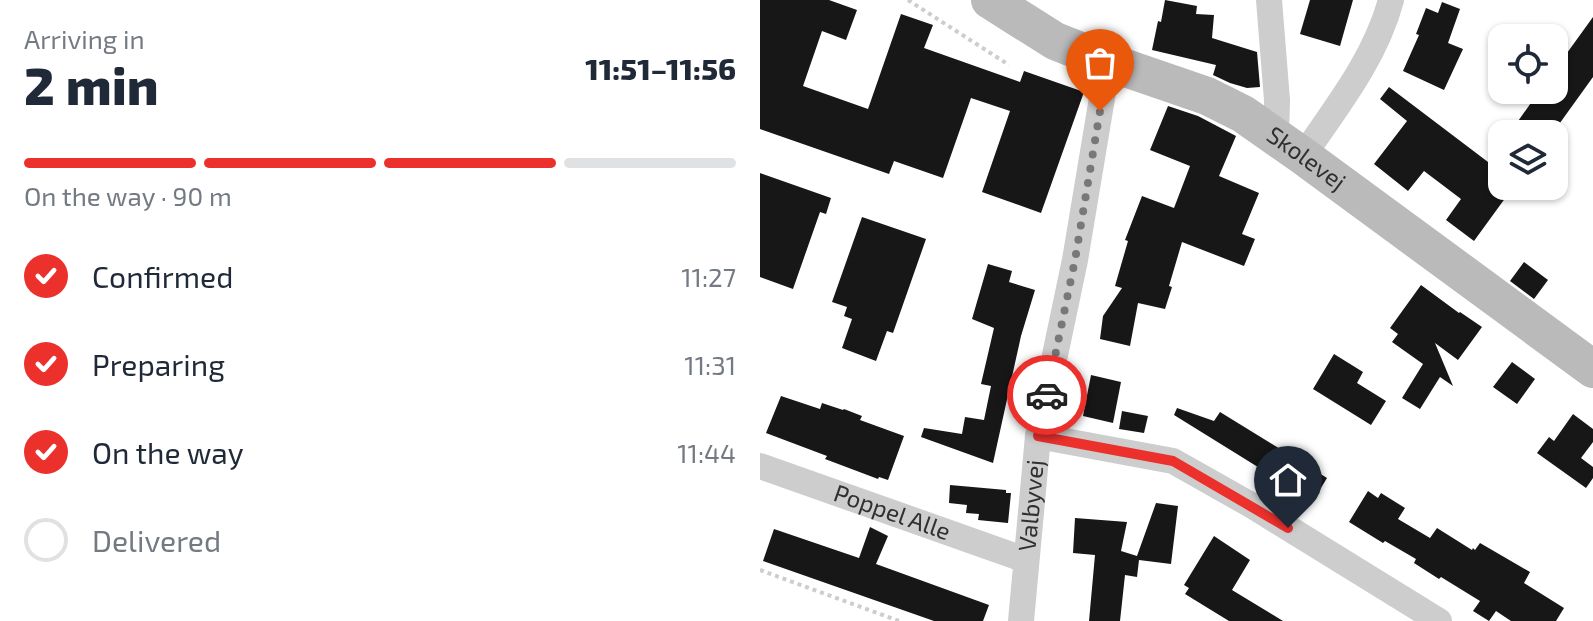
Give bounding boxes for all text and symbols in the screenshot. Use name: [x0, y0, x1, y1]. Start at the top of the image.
text: Arriving in: [24, 23, 145, 54]
map controls: [1488, 24, 1568, 200]
button: locate: [1488, 24, 1568, 104]
pin: [1066, 29, 1134, 111]
icon: bag: [1078, 41, 1122, 85]
text: 11:51–11:56: [585, 50, 736, 86]
text: 2 min: [24, 53, 159, 115]
street label: Skolevej: [1262, 119, 1352, 196]
button: layers: [1488, 120, 1568, 200]
text: On the way · 90 m: [24, 180, 232, 211]
icon: check: [24, 254, 68, 298]
text: Confirmed: [92, 258, 233, 294]
text: 11:27: [681, 261, 736, 292]
icon: check: [24, 342, 68, 386]
text: Preparing: [92, 346, 225, 382]
text: 11:31: [684, 349, 736, 380]
courier: [1007, 355, 1087, 435]
icon: car: [1025, 373, 1069, 417]
icon: check: [24, 430, 68, 474]
text: On the way: [92, 434, 244, 470]
text: 11:44: [677, 437, 736, 468]
pin: [1254, 446, 1322, 528]
street label: Valbyvej: [1011, 458, 1049, 552]
icon: home: [1266, 458, 1310, 502]
street label: Poppel Alle: [830, 477, 955, 545]
text: Delivered: [92, 522, 221, 558]

